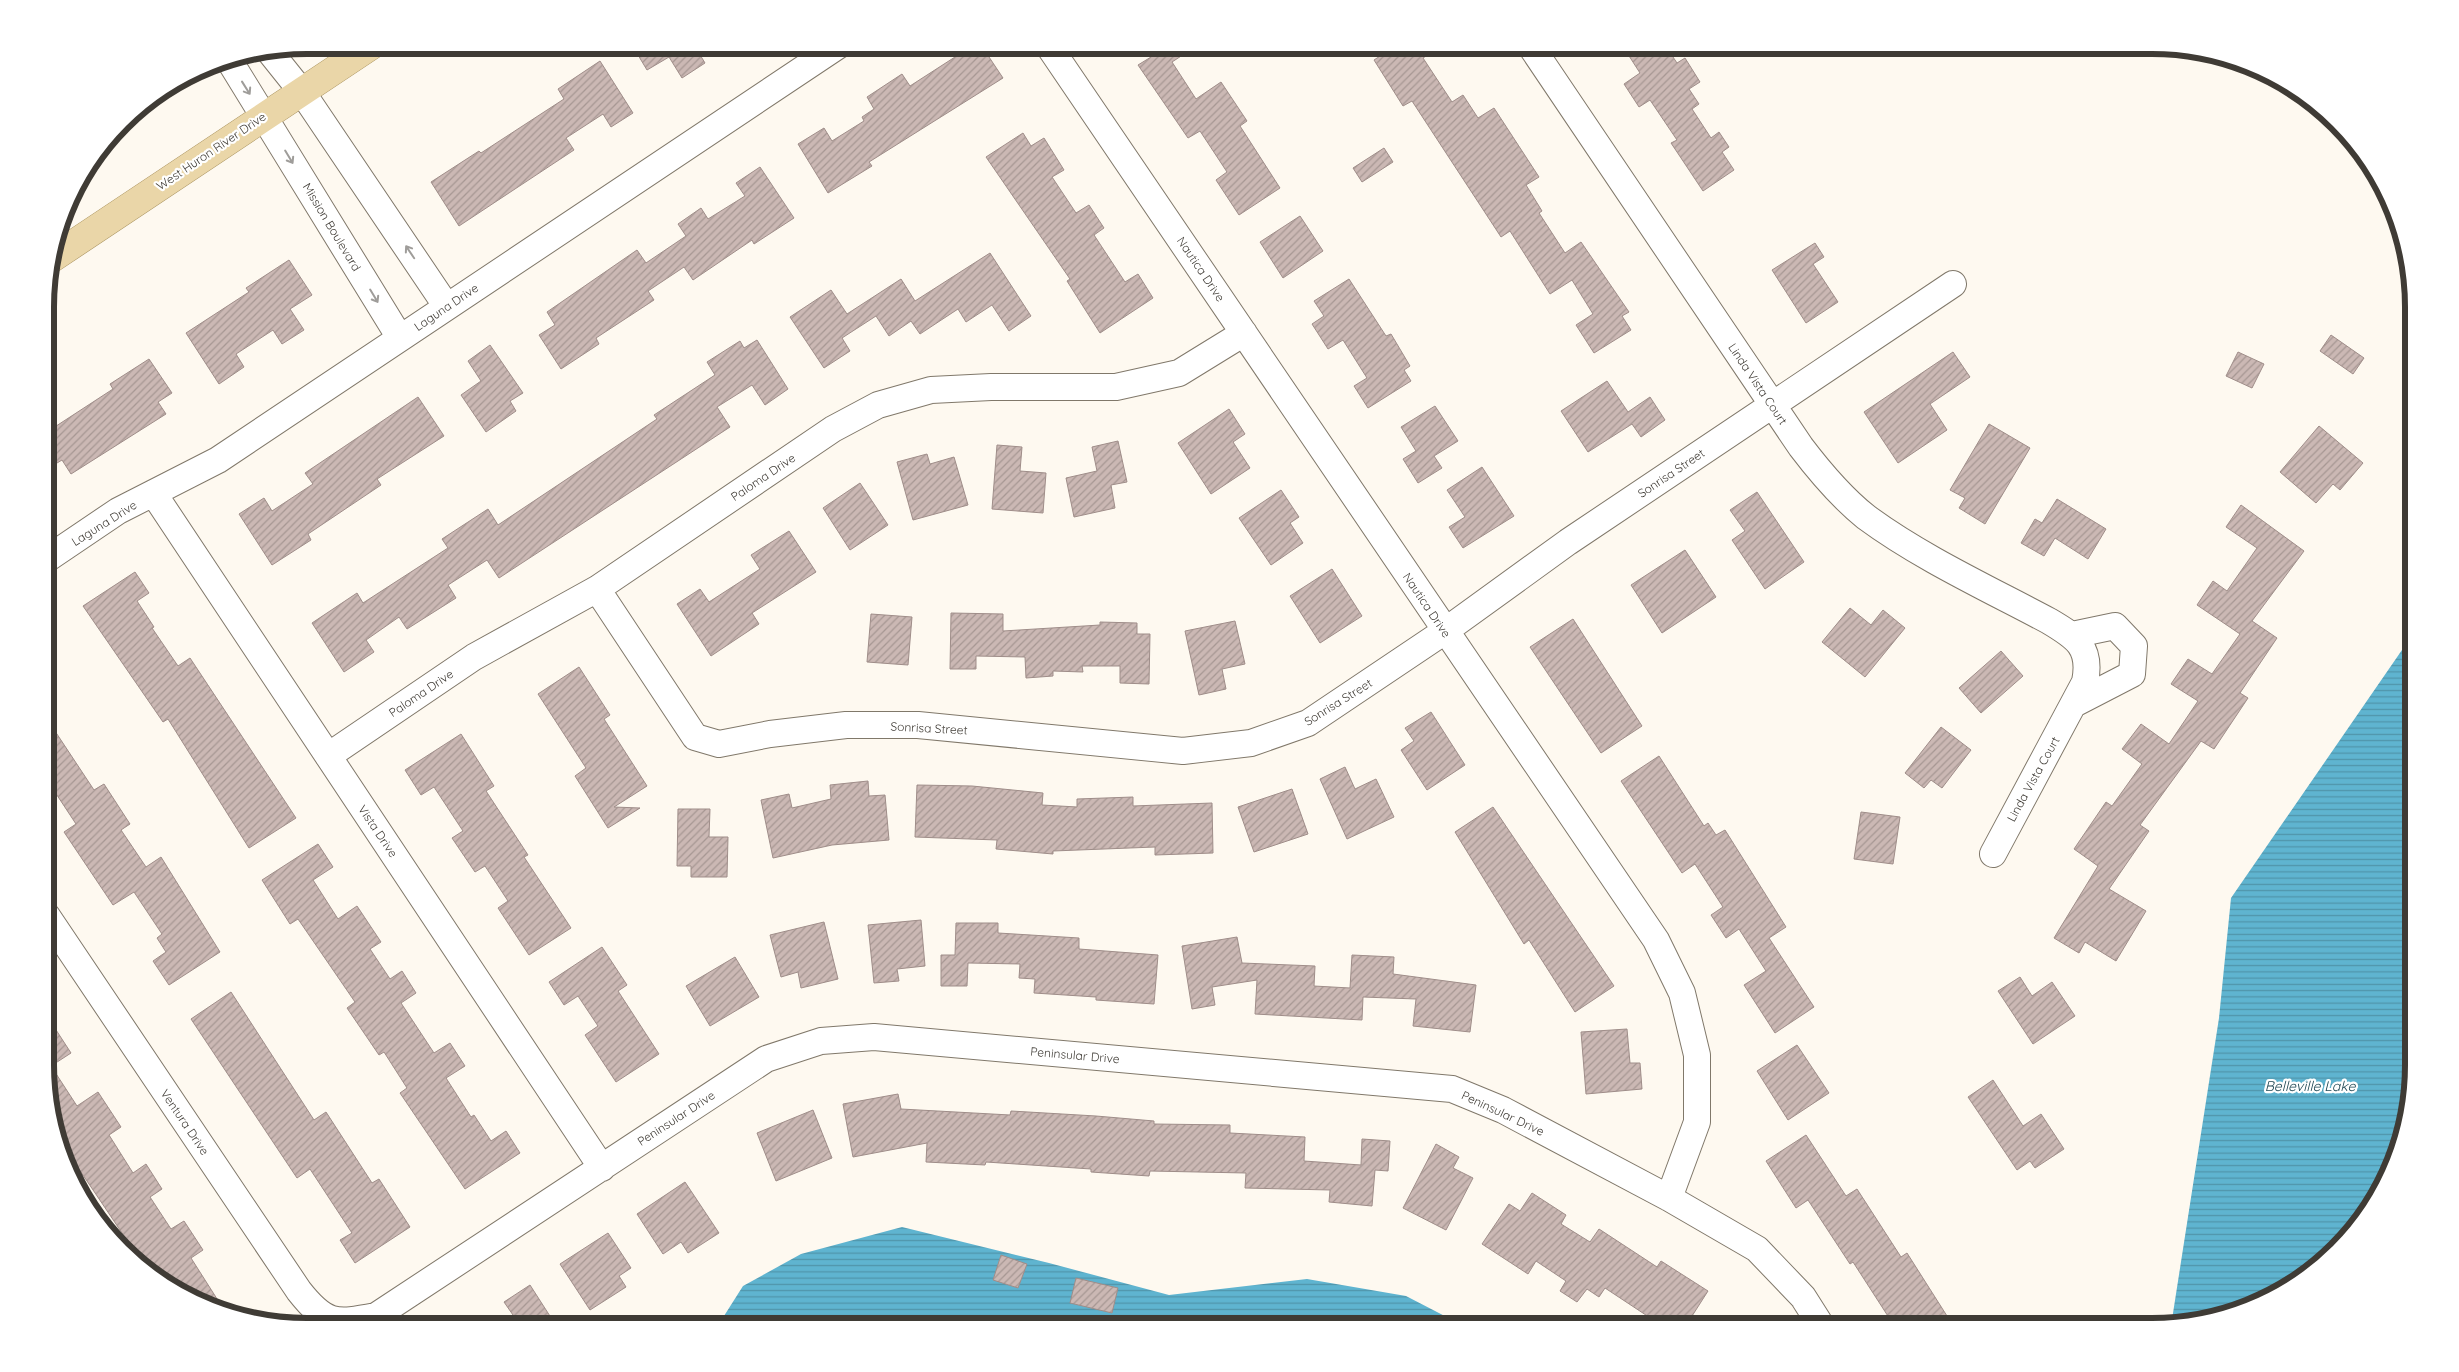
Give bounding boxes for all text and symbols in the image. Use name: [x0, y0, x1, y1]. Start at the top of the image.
one-way arrow: [241, 81, 252, 95]
street label: West Huron River Drive: [153, 109, 269, 193]
one-way arrow: [285, 150, 295, 164]
street label: Mission Boulevard: [300, 180, 364, 274]
street label: Nautica Drive: [1174, 234, 1228, 304]
one-way arrow: [405, 245, 415, 259]
street label: Laguna Drive: [411, 280, 481, 334]
one-way arrow: [369, 289, 380, 303]
street label: Linda Vista Court: [1725, 340, 1791, 428]
street label: Sonrisa Street: [1635, 445, 1707, 501]
street label: Paloma Drive: [728, 450, 798, 504]
street label: Laguna Drive: [69, 497, 140, 549]
street label: Nautica Drive: [1400, 570, 1454, 640]
street label: Paloma Drive: [386, 666, 456, 720]
street label: Sonrisa Street: [1301, 675, 1375, 729]
street label: Sonrisa Street: [890, 718, 968, 738]
street label: Linda Vista Court: [2003, 734, 2063, 824]
street label: Vista Drive: [355, 802, 401, 860]
street label: Peninsular Drive: [1030, 1044, 1120, 1066]
water label: Belleville Lake: [2265, 1077, 2356, 1095]
street label: Ventura Drive: [157, 1086, 213, 1158]
street label: Peninsular Drive: [634, 1087, 718, 1149]
street label: Peninsular Drive: [1459, 1087, 1547, 1139]

